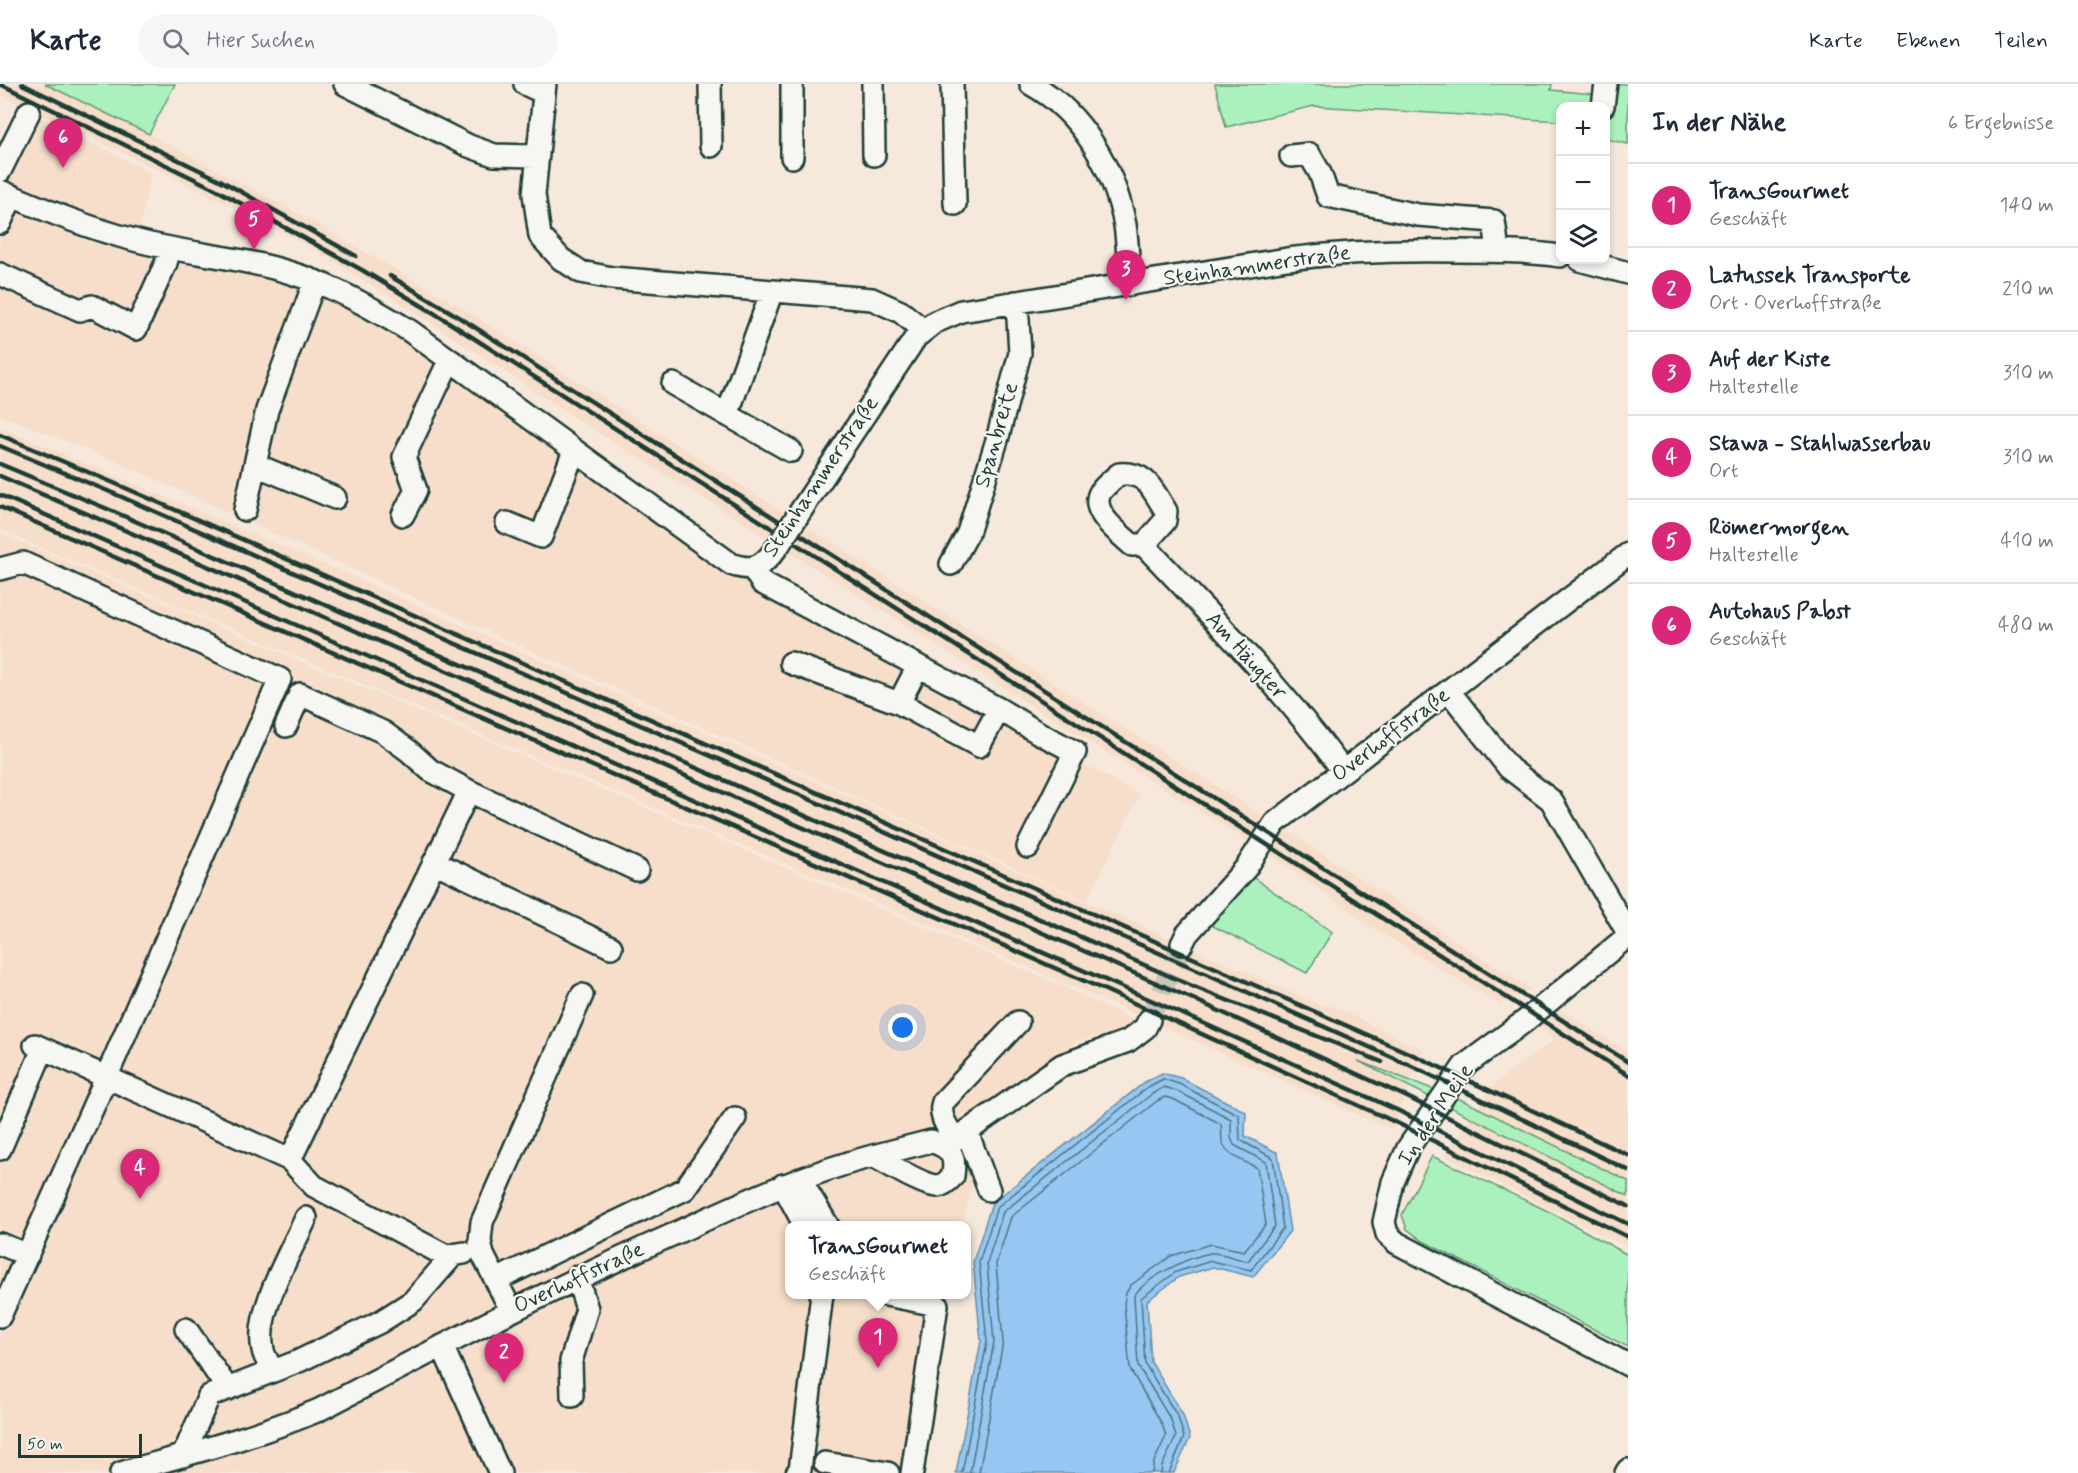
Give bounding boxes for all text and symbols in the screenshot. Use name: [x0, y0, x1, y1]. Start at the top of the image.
search box: [138, 14, 558, 68]
text: Karte: [30, 23, 102, 60]
icon: search: [159, 25, 192, 58]
text: Hier suchen: [207, 27, 315, 55]
text: Karte: [1809, 27, 1863, 55]
text: Ebenen: [1896, 27, 1961, 55]
text: Teilen: [1994, 27, 2048, 55]
map controls: [1556, 102, 1610, 264]
button: +: [1556, 102, 1610, 156]
text: In der Nähe: [1652, 106, 1786, 140]
text: 6 Ergebnisse: [1948, 110, 2054, 137]
pin: 6: [44, 118, 82, 168]
button: −: [1556, 156, 1610, 210]
text: TransGourmet: [1709, 178, 1849, 206]
text: 1: [1667, 192, 1676, 219]
text: 140 m: [2000, 192, 2054, 219]
pin: 5: [234, 200, 274, 250]
text: Geschäft: [1709, 206, 1787, 233]
button: layers: [1556, 210, 1610, 264]
street label: Steinhammerstraße: [1162, 239, 1352, 293]
pin: 3: [1106, 250, 1146, 300]
text: Latussek Transporte: [1709, 262, 1911, 290]
text: 2: [1667, 276, 1676, 303]
text: 210 m: [2002, 276, 2054, 303]
text: Ort · Overhoffstraße: [1709, 290, 1882, 317]
text: Auf der Kiste: [1709, 346, 1831, 374]
text: 3: [1667, 360, 1676, 387]
text: 310 m: [2003, 360, 2054, 387]
text: Haltestelle: [1709, 374, 1799, 401]
street label: Spanbreite: [969, 379, 1025, 491]
street label: Steinhammerstraße: [757, 391, 885, 563]
text: Stawa - Stahlwasserbau: [1709, 430, 1931, 458]
text: 4: [1666, 444, 1677, 471]
text: 310 m: [2003, 444, 2054, 471]
text: Ort: [1709, 458, 1738, 485]
text: Römermorgen: [1709, 514, 1849, 542]
text: 5: [1666, 528, 1678, 555]
text: 410 m: [2000, 528, 2054, 555]
text: Haltestelle: [1709, 542, 1799, 569]
text: Autohaus Pabst: [1709, 598, 1851, 626]
street label: Am Häugter: [1198, 606, 1293, 707]
text: 6: [1666, 612, 1677, 639]
text: 480 m: [1998, 612, 2054, 639]
text: Geschäft: [1709, 626, 1787, 653]
street label: Overhoffstraße: [1326, 681, 1456, 789]
your location: [888, 1013, 917, 1042]
street label: In der Meile: [1392, 1059, 1480, 1171]
pin: 4: [120, 1150, 160, 1199]
popup: [785, 1221, 971, 1299]
text: TransGourmet: [808, 1233, 948, 1261]
street label: Overhoffstraße: [509, 1235, 649, 1320]
text: Geschäft: [808, 1261, 886, 1288]
pin: 1: [858, 1318, 898, 1368]
pin: 2: [484, 1334, 524, 1383]
scale bar: [18, 1431, 142, 1458]
text: 50 m: [27, 1434, 63, 1455]

